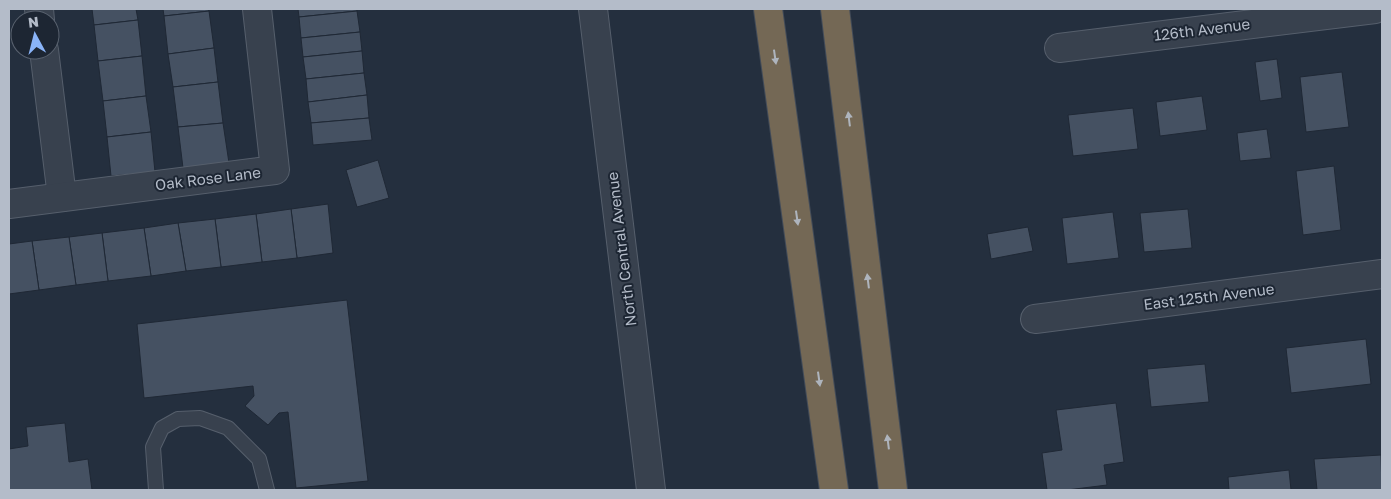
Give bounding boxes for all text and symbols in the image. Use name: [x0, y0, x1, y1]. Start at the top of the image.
north arrow: [10, 10, 60, 60]
text: N: [27, 13, 40, 31]
street label: 126th Avenue: [1153, 14, 1251, 44]
one-way arrow: [771, 49, 779, 65]
one-way arrow: [845, 111, 853, 127]
street label: Oak Rose Lane: [154, 163, 262, 193]
street label: North Central Avenue: [603, 171, 639, 327]
one-way arrow: [793, 210, 801, 226]
one-way arrow: [864, 272, 872, 288]
street label: East 125th Avenue: [1142, 279, 1276, 313]
one-way arrow: [815, 371, 823, 387]
one-way arrow: [884, 434, 892, 450]

